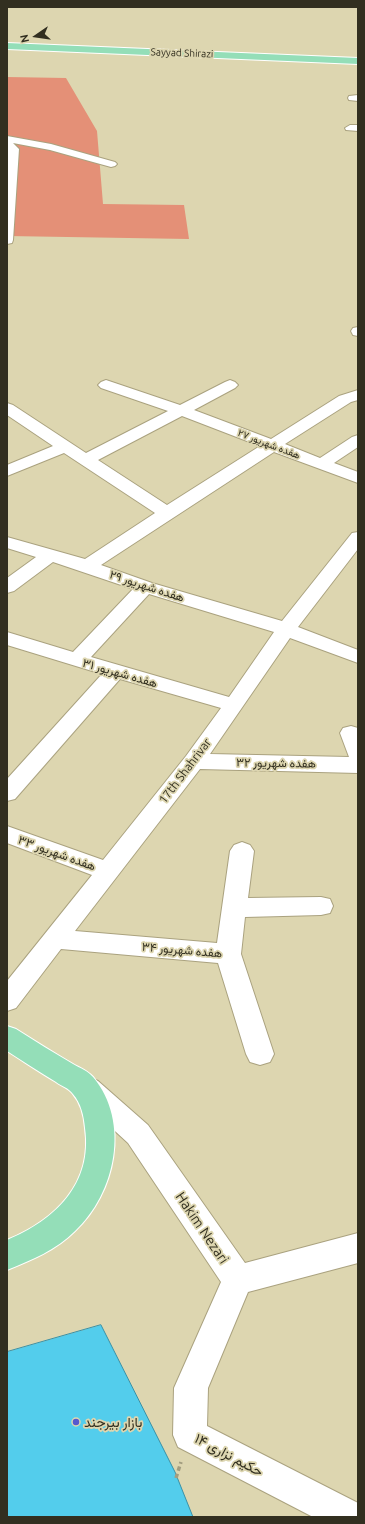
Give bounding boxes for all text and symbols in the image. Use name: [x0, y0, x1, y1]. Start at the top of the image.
north arrow: [16, 16, 56, 56]
text: N: [18, 33, 31, 44]
street label: Sayyad Shirazi: [150, 46, 214, 60]
street label: هفده شهریور ۲۷: [236, 427, 302, 461]
street label: هفده شهریور ۲۹: [108, 567, 186, 605]
street label: هفده شهریور ۳۱: [81, 655, 159, 691]
street label: 17th Shahrivar: [156, 736, 214, 806]
street label: هفده شهریور ۳۲: [236, 755, 316, 771]
street label: هفده شهریور ۳۳: [16, 832, 98, 874]
street label: هفده شهریور ۳۴: [141, 939, 223, 961]
street label: Hakim Nezari: [172, 1189, 232, 1267]
place label: بازار بیرجند: [84, 1414, 142, 1430]
marker: بازار بیرجند: [71, 1417, 81, 1427]
street label: حکیم نزاری ۱۴: [192, 1430, 266, 1480]

